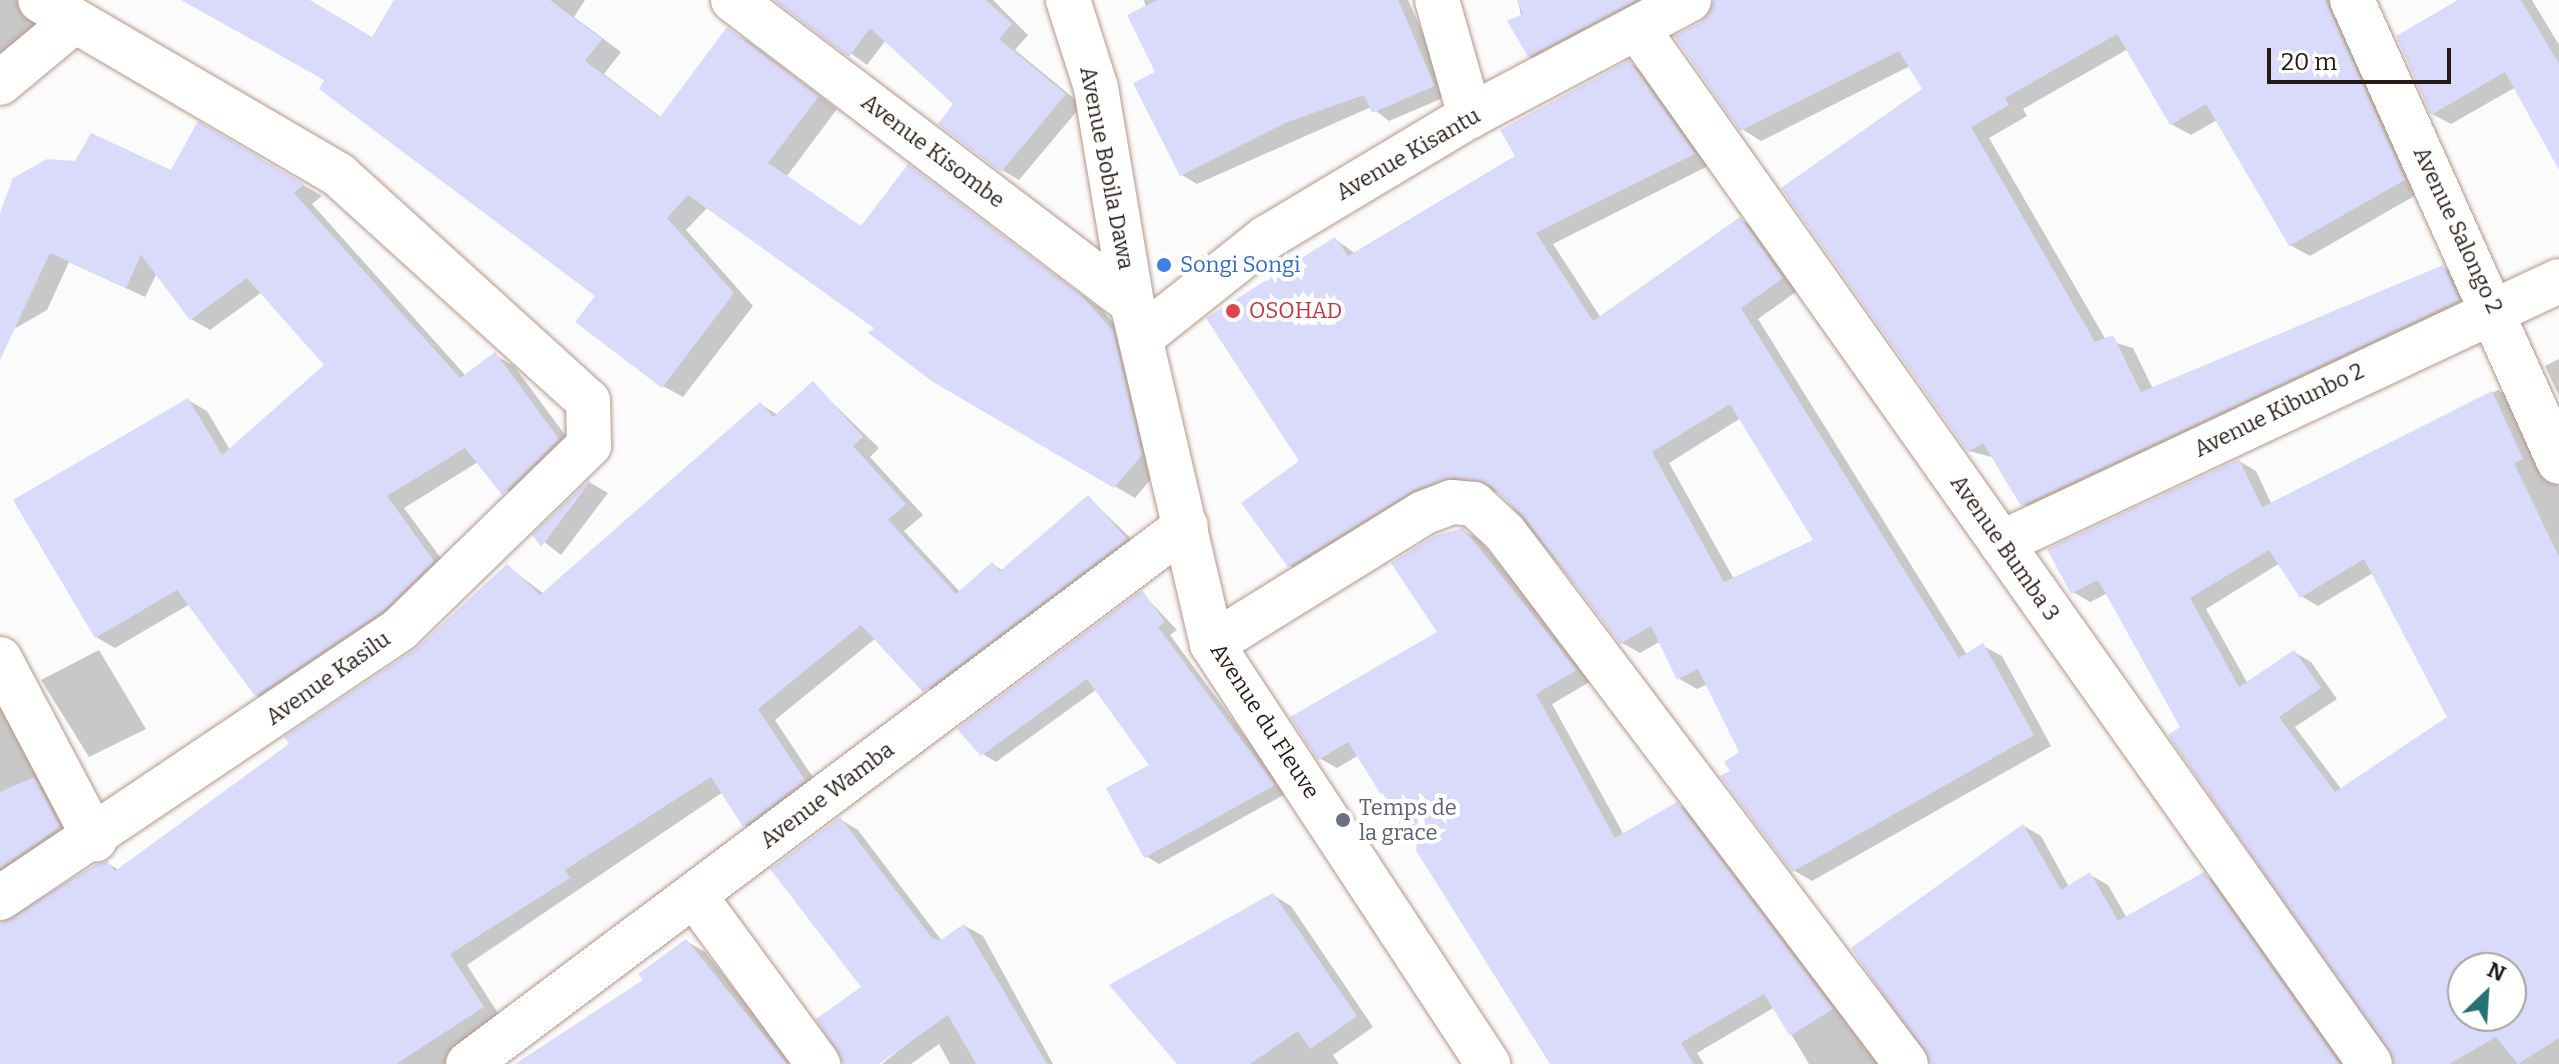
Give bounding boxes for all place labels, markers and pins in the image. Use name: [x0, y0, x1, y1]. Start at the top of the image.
place label: Songi Songi: [1180, 252, 1300, 278]
marker: Songi Songi: [1155, 256, 1173, 274]
place label: OSOHAD: [1249, 298, 1342, 324]
marker: OSOHAD: [1224, 302, 1242, 320]
place label: Temps de la grace: [1359, 794, 1457, 846]
marker: Temps de la grace: [1334, 811, 1352, 829]

